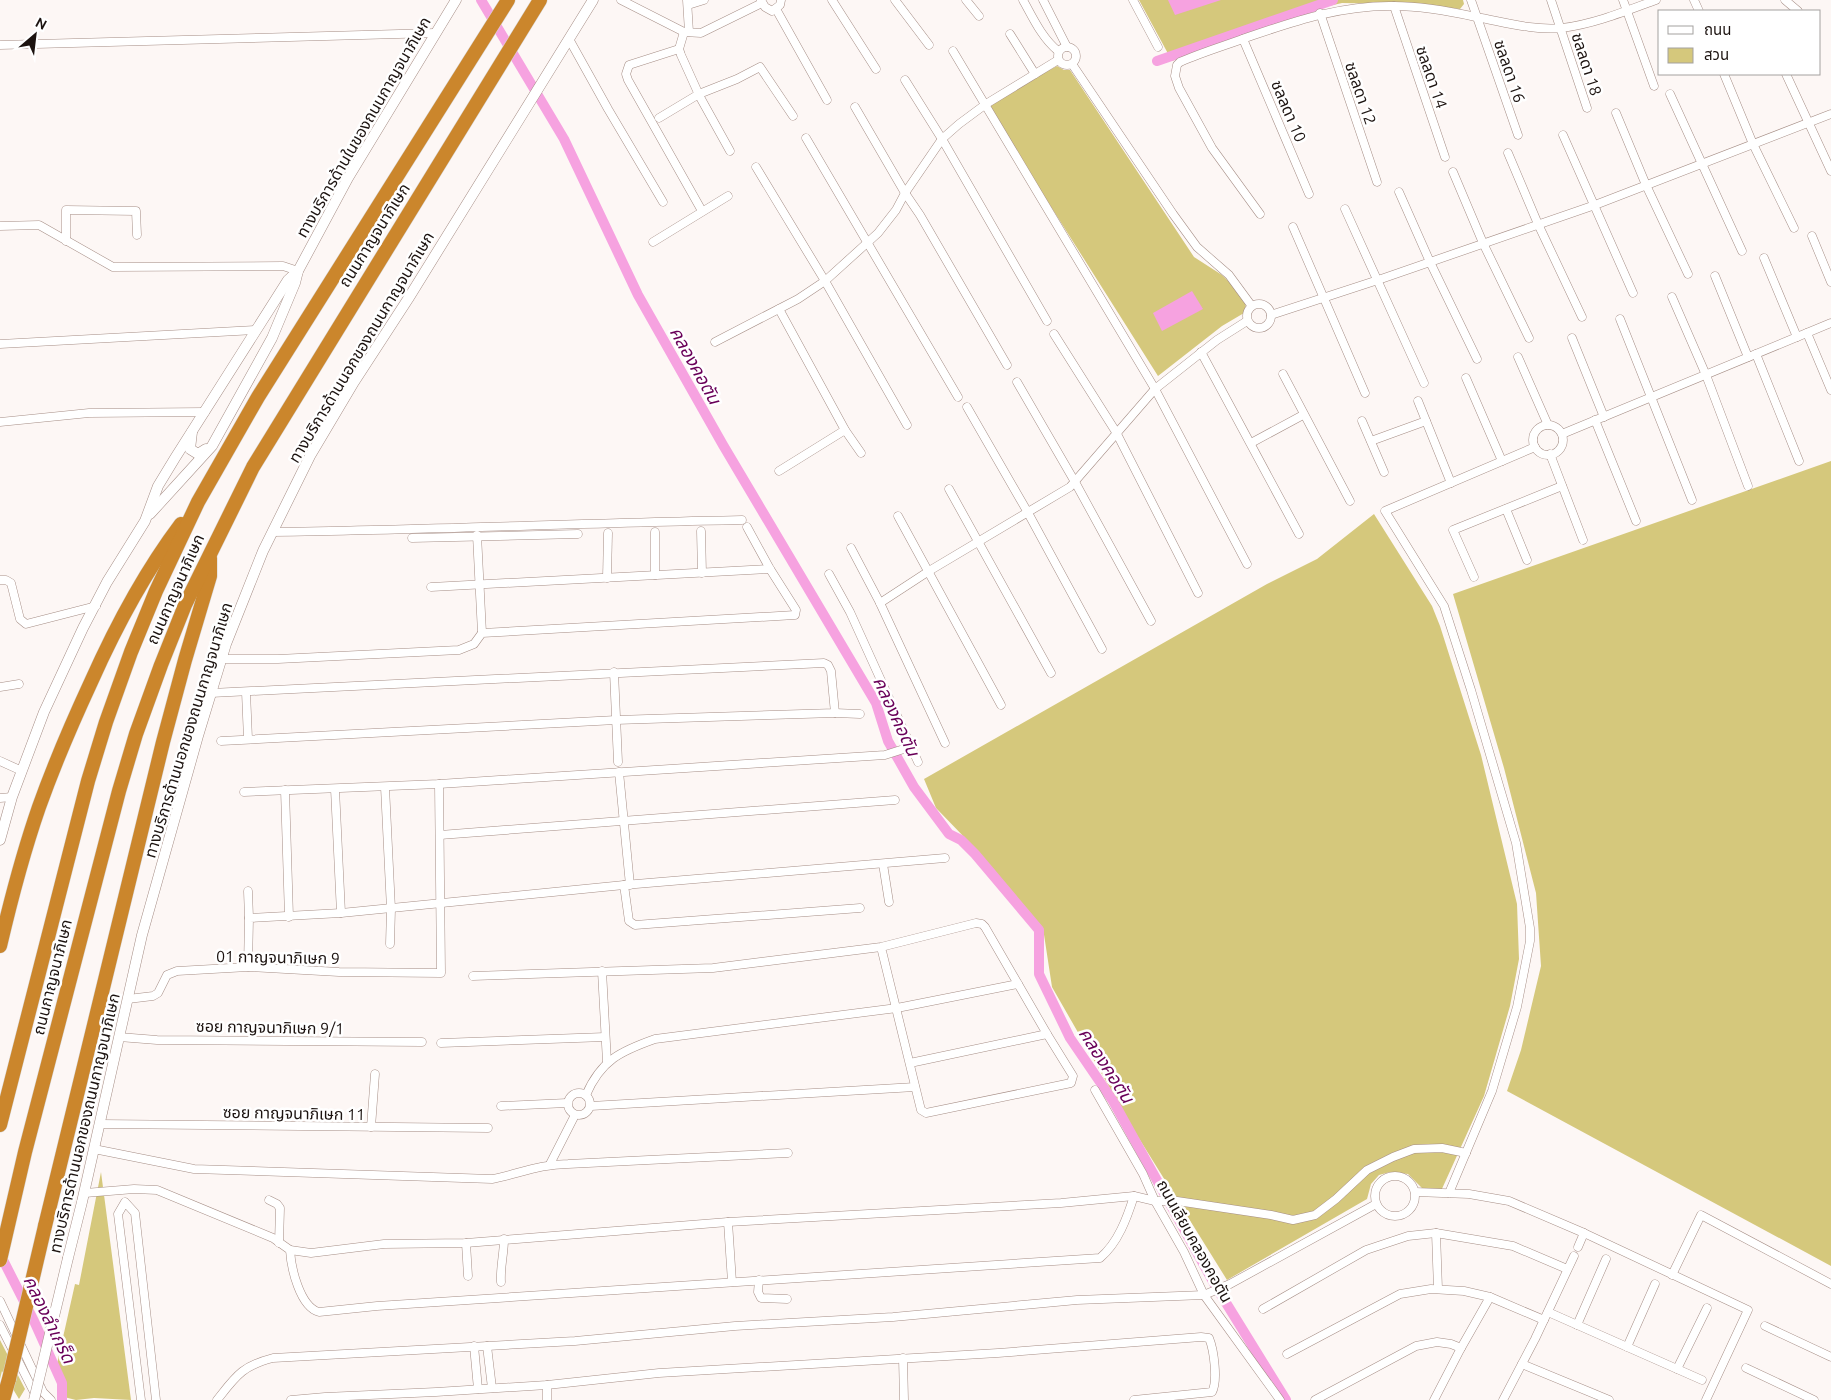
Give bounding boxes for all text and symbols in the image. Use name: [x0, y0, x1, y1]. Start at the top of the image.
north arrow: [10, 10, 60, 60]
legend: [1658, 10, 1821, 75]
street label: ทางบริการด้านในของถนนกาญจนาภิเษก: [292, 13, 434, 241]
text: N: [33, 14, 49, 33]
text: ถนน: [1704, 21, 1731, 38]
street label: ชลลดา 18: [1568, 30, 1606, 98]
street label: ชลลดา 16: [1491, 37, 1529, 105]
street label: ชลลดา 14: [1413, 43, 1451, 111]
text: สวน: [1704, 46, 1729, 63]
street label: ชลลดา 12: [1342, 59, 1380, 127]
street label: ชลลดา 10: [1268, 78, 1310, 144]
street label: ถนนกาญจนาภิเษก: [334, 180, 414, 290]
street label: ทางบริการด้านนอกของถนนกาญจนาภิเษก: [285, 228, 437, 466]
water label: คลองคอตัน: [667, 323, 726, 408]
street label: ถนนกาญจนาภิเษก: [143, 531, 207, 647]
street label: ทางบริการด้านนอกของถนนกาญจนาภิเษก: [140, 600, 236, 860]
water label: คลองคอตัน: [870, 673, 924, 760]
street label: ถนนกาญจนาภิเษก: [29, 917, 75, 1037]
street label: 01 กาญจนาภิเษก 9: [216, 947, 340, 967]
street label: ทางบริการด้านนอกของถนนกาญจนาภิเษก: [45, 991, 123, 1255]
street label: ซอย กาญจนาภิเษก 9/1: [196, 1017, 344, 1037]
water label: คลองคอตัน: [1075, 1024, 1139, 1107]
street label: ซอย กาญจนาภิเษก 11: [223, 1103, 365, 1123]
street label: ถนนเลียบคลองคอตัน: [1154, 1176, 1236, 1306]
water label: คลองลำเกร็ด: [20, 1272, 80, 1367]

